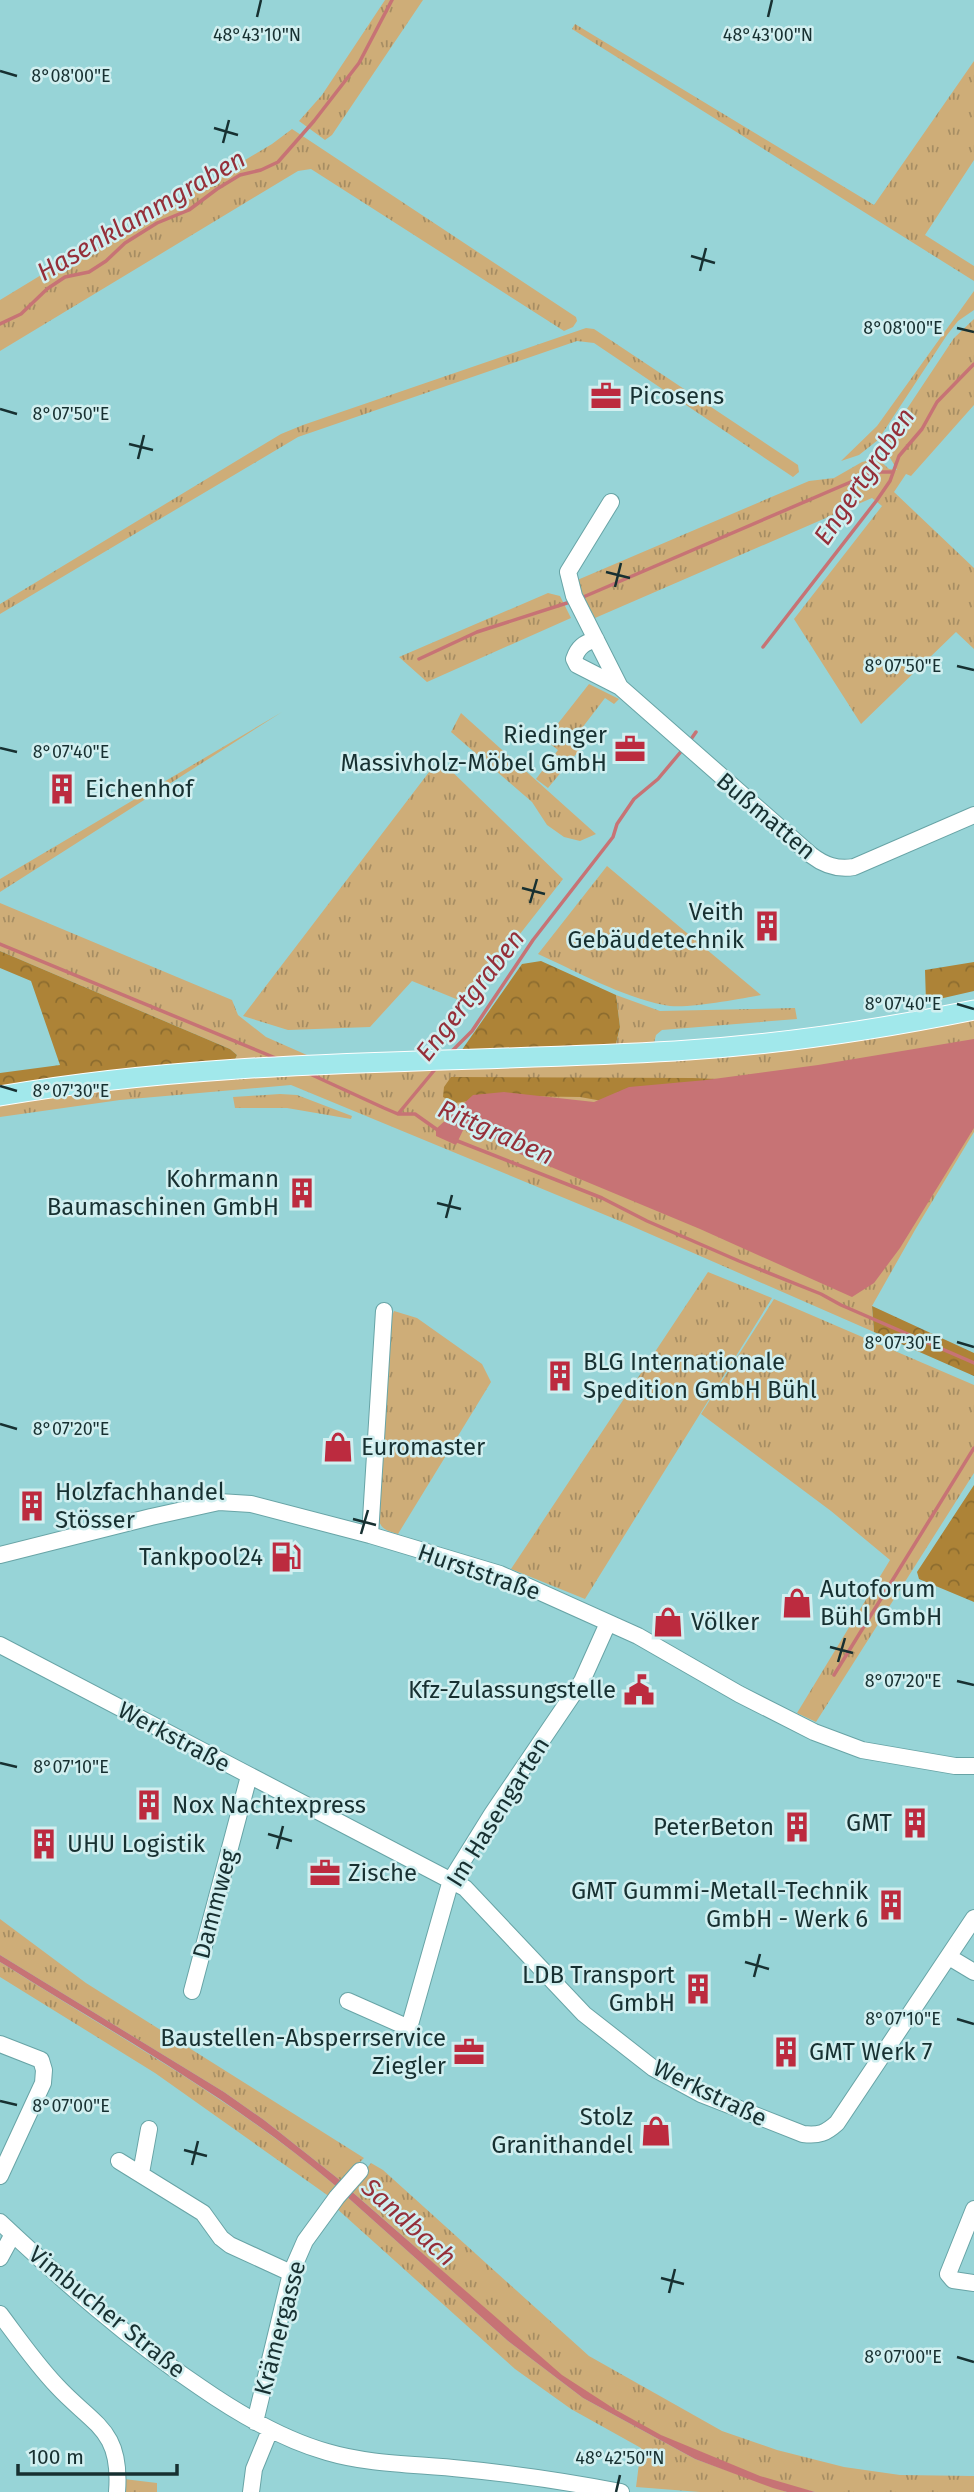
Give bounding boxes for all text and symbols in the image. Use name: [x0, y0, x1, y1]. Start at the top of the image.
text: 48°43'10"N: [213, 24, 301, 46]
text: 48°43'00"N: [723, 24, 813, 46]
text: 8°08'00"E: [31, 65, 111, 87]
water label: Hasenklammgraben: [31, 143, 251, 288]
text: 8°08'00"E: [863, 317, 943, 339]
office icon: Picosens: [589, 379, 623, 413]
place label: Picosens: [629, 382, 724, 410]
water label: Engertgraben: [807, 402, 922, 551]
text: 8°07'50"E: [33, 403, 109, 425]
text: 8°07'50"E: [865, 655, 941, 677]
place label: Riedinger Massivholz-Möbel GmbH: [340, 721, 608, 777]
office icon: Riedinger Massivholz-Möbel GmbH: [613, 732, 647, 766]
text: 8°07'40"E: [33, 741, 109, 763]
street label: Bußmatten: [711, 767, 821, 865]
building icon: Eichenhof: [45, 772, 79, 806]
place label: Eichenhof: [85, 775, 195, 803]
place label: Veith Gebäudetechnik: [567, 898, 745, 954]
building icon: Veith Gebäudetechnik: [750, 909, 784, 943]
water label: Engertgraben: [409, 923, 531, 1067]
text: 8°07'40"E: [865, 993, 941, 1015]
text: 8°07'30"E: [33, 1080, 109, 1102]
water label: Rittgraben: [433, 1093, 558, 1172]
place label: Kohrmann Baumaschinen GmbH: [47, 1165, 279, 1221]
building icon: Kohrmann Baumaschinen GmbH: [285, 1176, 319, 1210]
text: 8°07'30"E: [865, 1332, 941, 1354]
place label: BLG Internationale Spedition GmbH Bühl: [583, 1348, 817, 1404]
building icon: BLG Internationale Spedition GmbH Bühl: [543, 1359, 577, 1393]
text: 8°07'20"E: [33, 1418, 109, 1440]
shop icon: Euromaster: [321, 1430, 355, 1464]
place label: Euromaster: [361, 1433, 486, 1461]
place label: Holzfachhandel Stösser: [55, 1478, 225, 1534]
building icon: Holzfachhandel Stösser: [15, 1489, 49, 1523]
street label: Hurststraße: [414, 1538, 544, 1606]
fuel station icon: Tankpool24: [269, 1540, 303, 1574]
place label: Tankpool24: [139, 1543, 263, 1571]
place label: Autoforum Bühl GmbH: [820, 1575, 942, 1631]
shop icon: Autoforum Bühl GmbH: [780, 1586, 814, 1620]
shop icon: Völker: [651, 1605, 685, 1639]
place label: Völker: [691, 1608, 760, 1636]
text: 8°07'20"E: [865, 1670, 941, 1692]
public building icon: Kfz-Zulassungstelle: [622, 1673, 656, 1707]
place label: Kfz-Zulassungstelle: [408, 1676, 616, 1704]
street label: Werkstraße: [113, 1696, 235, 1778]
street label: Im Hasengarten: [441, 1732, 555, 1892]
text: 8°07'10"E: [33, 1756, 109, 1778]
building icon: Nox Nachtexpress: [132, 1788, 166, 1822]
place label: Nox Nachtexpress: [172, 1791, 366, 1819]
building icon: GMT: [898, 1806, 932, 1840]
place label: GMT: [846, 1809, 893, 1837]
building icon: PeterBeton: [780, 1810, 814, 1844]
place label: PeterBeton: [653, 1813, 774, 1841]
building icon: UHU Logistik: [27, 1827, 61, 1861]
place label: UHU Logistik: [67, 1830, 206, 1858]
street label: Dammweg: [187, 1846, 243, 1962]
office icon: Zische: [308, 1856, 342, 1890]
place label: Zische: [348, 1859, 417, 1887]
place label: GMT Gummi-Metall-Technik GmbH - Werk 6: [571, 1877, 869, 1933]
building icon: GMT Gummi-Metall-Technik GmbH - Werk 6: [874, 1888, 908, 1922]
place label: LDB Transport GmbH: [522, 1961, 675, 2017]
building icon: LDB Transport GmbH: [681, 1972, 715, 2006]
text: 8°07'10"E: [865, 2008, 941, 2030]
place label: Baustellen-Absperrservice Ziegler: [160, 2024, 447, 2080]
office icon: Baustellen-Absperrservice Ziegler: [452, 2035, 486, 2069]
building icon: GMT Werk 7: [769, 2035, 803, 2069]
place label: GMT Werk 7: [809, 2038, 932, 2066]
street label: Werkstraße: [649, 2054, 771, 2132]
text: 8°07'00"E: [32, 2095, 110, 2117]
place label: Stolz Granithandel: [491, 2103, 633, 2159]
shop icon: Stolz Granithandel: [639, 2114, 673, 2148]
water label: Sandbach: [354, 2171, 462, 2273]
street label: Vimbucher Straße: [23, 2240, 191, 2384]
street label: Krämergasse: [249, 2258, 311, 2398]
text: 8°07'00"E: [864, 2346, 942, 2368]
scale bar: [18, 2432, 177, 2476]
text: 100 m: [28, 2444, 84, 2470]
text: 48°42'50"N: [575, 2447, 665, 2469]

